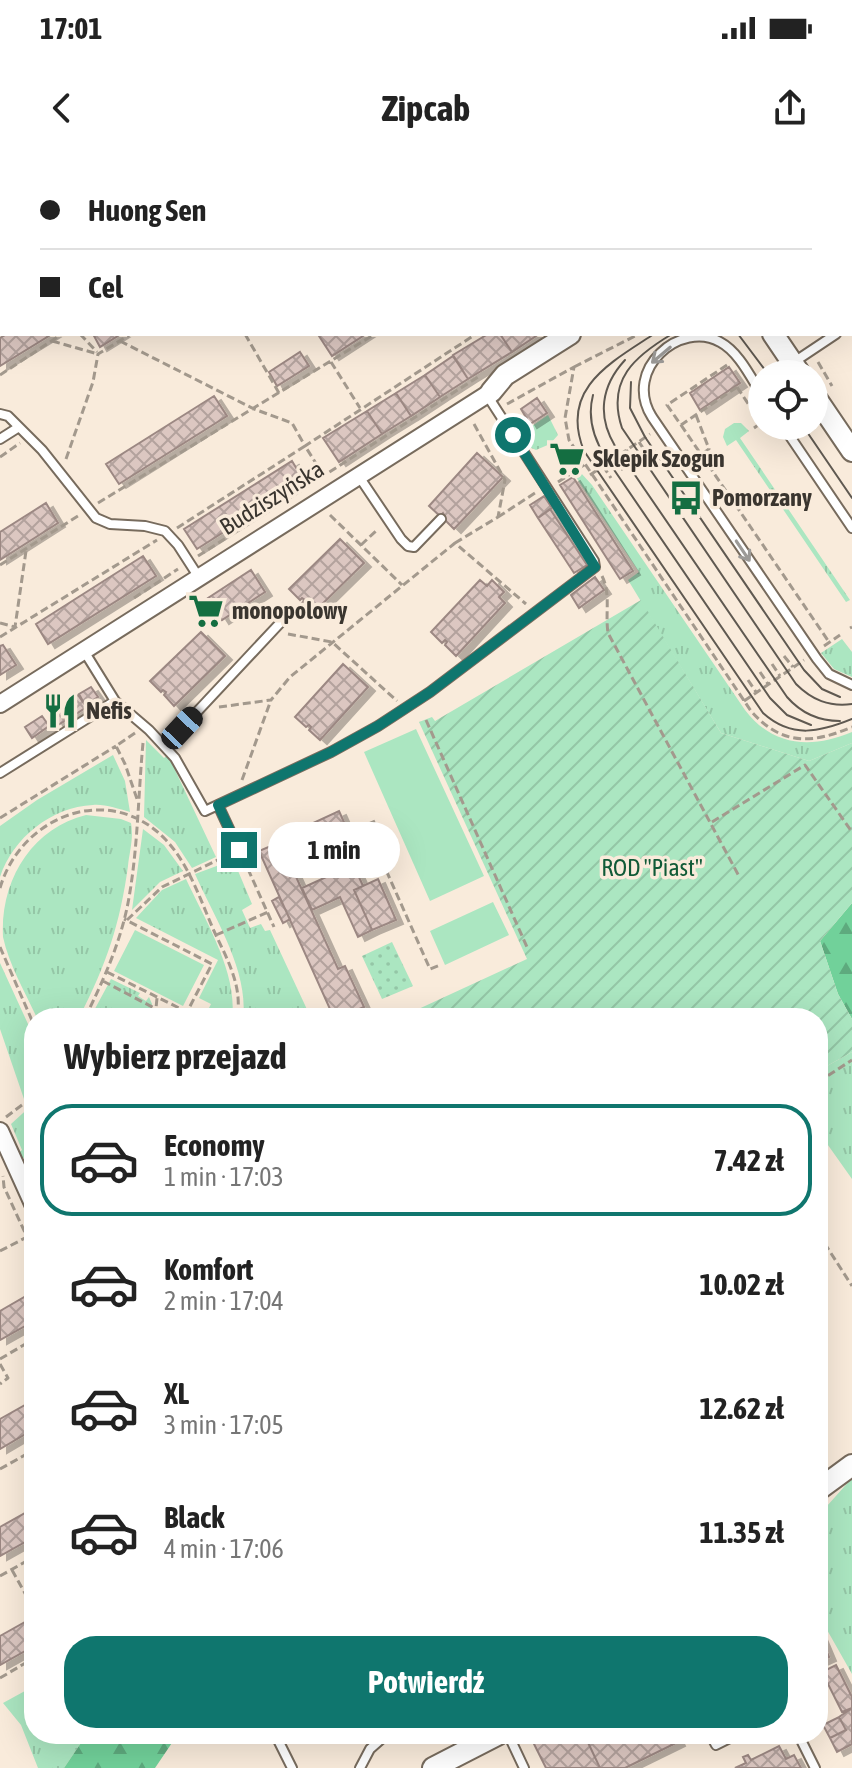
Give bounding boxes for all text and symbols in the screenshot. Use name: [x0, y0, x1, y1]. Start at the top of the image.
text: 17:01: [40, 11, 102, 45]
icon: back: [40, 86, 84, 130]
icon: share: [768, 86, 812, 130]
text: Zipcab: [382, 87, 470, 129]
text: Huong Sen: [88, 193, 206, 227]
text: Cel: [88, 270, 123, 304]
one-way arrow: [650, 346, 671, 364]
map controls: [748, 360, 828, 440]
button: locate: [748, 360, 828, 440]
route start: [495, 417, 531, 453]
supermarket icon: Sklepik Szogun: [548, 440, 586, 478]
place label: Sklepik Szogun: [593, 445, 725, 472]
street label: Budziszyńska: [215, 455, 329, 540]
bus stop icon: Pomorzany: [667, 479, 705, 517]
place label: Pomorzany: [712, 484, 812, 511]
one-way arrow: [735, 539, 751, 562]
supermarket icon: monopolowy: [187, 592, 225, 630]
place label: monopolowy: [232, 597, 348, 624]
restaurant icon: Nefis: [41, 692, 79, 730]
place label: Nefis: [86, 697, 132, 724]
car: [157, 702, 207, 754]
callout: 1 min: [267, 822, 399, 878]
route end: [221, 832, 257, 868]
text: 1 min: [307, 835, 361, 865]
park label: ROD "Piast": [601, 854, 703, 881]
text: Wybierz przejazd: [64, 1035, 286, 1077]
icon: car: [68, 1124, 140, 1196]
text: Economy: [164, 1128, 265, 1162]
text: 7.42 zł: [714, 1143, 784, 1177]
text: 1 min · 17:03: [164, 1162, 284, 1192]
icon: car: [68, 1248, 140, 1320]
text: Komfort: [164, 1252, 253, 1286]
text: 10.02 zł: [699, 1267, 784, 1301]
text: 2 min · 17:04: [164, 1286, 284, 1316]
icon: car: [68, 1372, 140, 1444]
text: XL: [164, 1376, 189, 1410]
text: 12.62 zł: [699, 1391, 784, 1425]
text: 3 min · 17:05: [164, 1410, 284, 1440]
icon: car: [68, 1496, 140, 1568]
text: Black: [164, 1500, 224, 1534]
text: 11.35 zł: [699, 1515, 784, 1549]
text: 4 min · 17:06: [164, 1534, 284, 1564]
button: Potwierdź: [64, 1636, 788, 1728]

